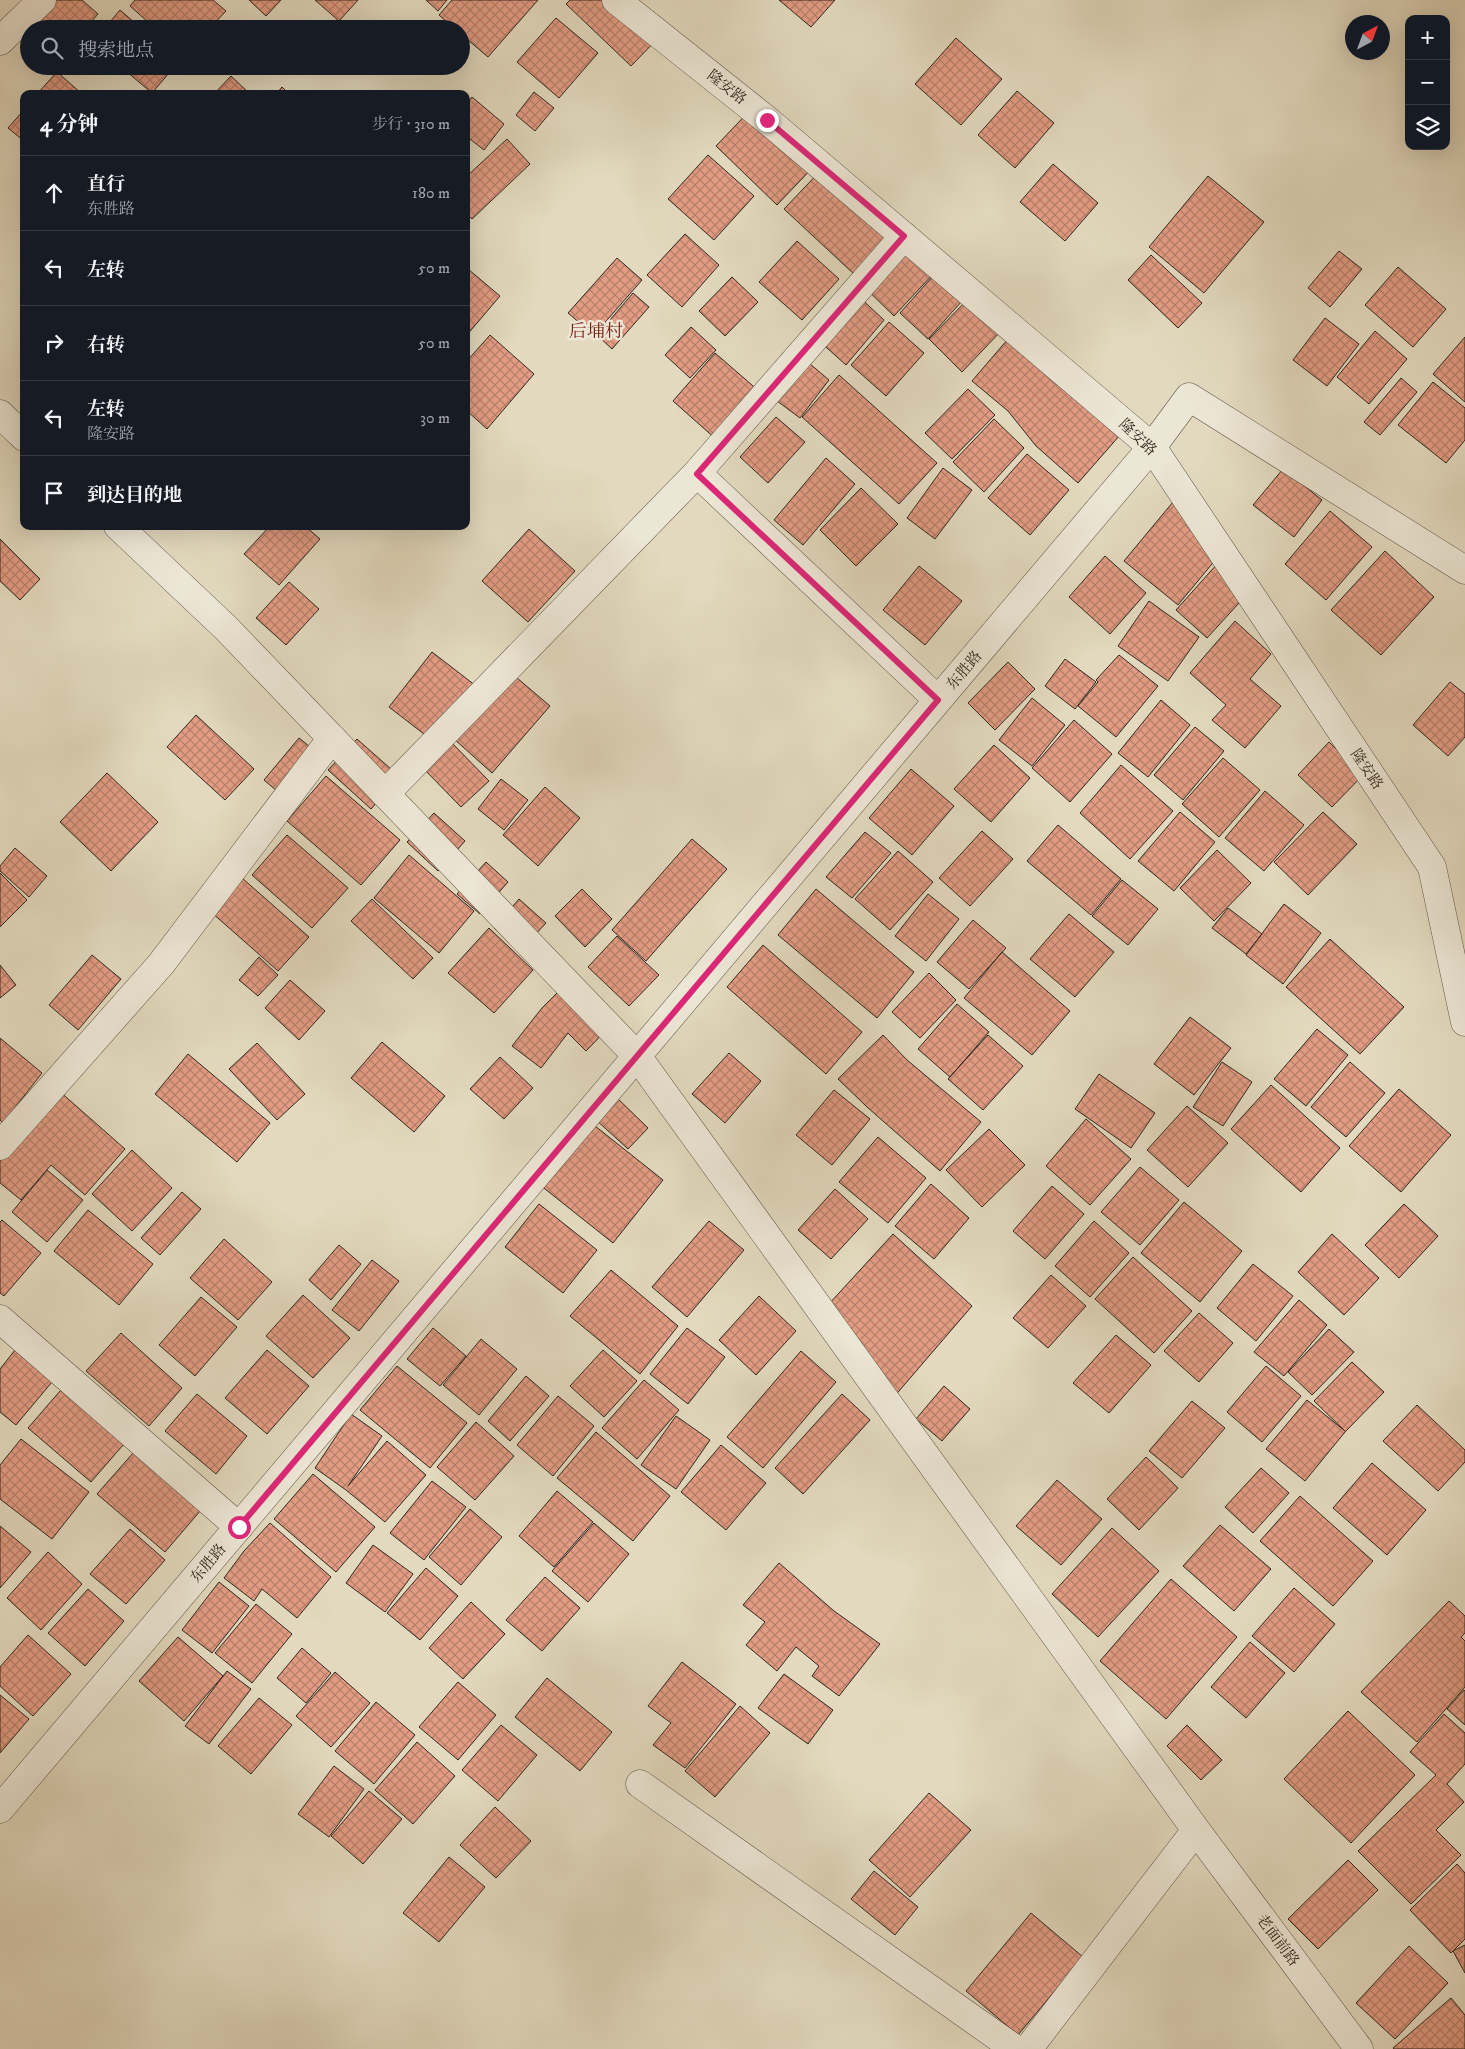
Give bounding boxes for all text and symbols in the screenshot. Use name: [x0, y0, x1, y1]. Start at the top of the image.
north arrow: [1345, 15, 1390, 60]
map controls: [1405, 15, 1450, 150]
button: +: [1405, 15, 1450, 60]
search box: [20, 20, 470, 75]
icon: search: [38, 34, 66, 62]
text: 搜索地点: [78, 39, 154, 62]
button: −: [1405, 60, 1450, 105]
street label: 隆安路: [703, 66, 750, 109]
button: layers: [1405, 105, 1450, 150]
route end: [756, 109, 779, 132]
text: 4 分钟: [40, 112, 99, 138]
text: 步行 · 310 m: [371, 114, 450, 134]
text: 直行: [87, 173, 125, 196]
icon: ahead: [40, 179, 68, 207]
text: 180 m: [412, 183, 450, 203]
text: 东胜路: [87, 199, 135, 219]
icon: left: [40, 254, 68, 282]
text: 50 m: [418, 258, 450, 278]
text: 左转: [87, 259, 125, 282]
district label: 后埔村: [569, 321, 623, 343]
icon: right: [40, 329, 68, 357]
text: 50 m: [418, 333, 450, 353]
text: 右转: [87, 334, 125, 357]
text: 左转: [87, 398, 125, 421]
icon: left: [40, 404, 68, 432]
text: 30 m: [420, 408, 450, 428]
street label: 隆安路: [1115, 415, 1160, 460]
text: 隆安路: [87, 424, 135, 444]
icon: arrive: [40, 479, 68, 507]
text: 到达目的地: [87, 484, 182, 507]
street label: 东胜路: [943, 647, 986, 694]
street label: 隆安路: [1346, 745, 1387, 793]
route start: [228, 1516, 251, 1539]
street label: 东胜路: [187, 1540, 230, 1587]
street label: 老面前路: [1252, 1911, 1303, 1970]

